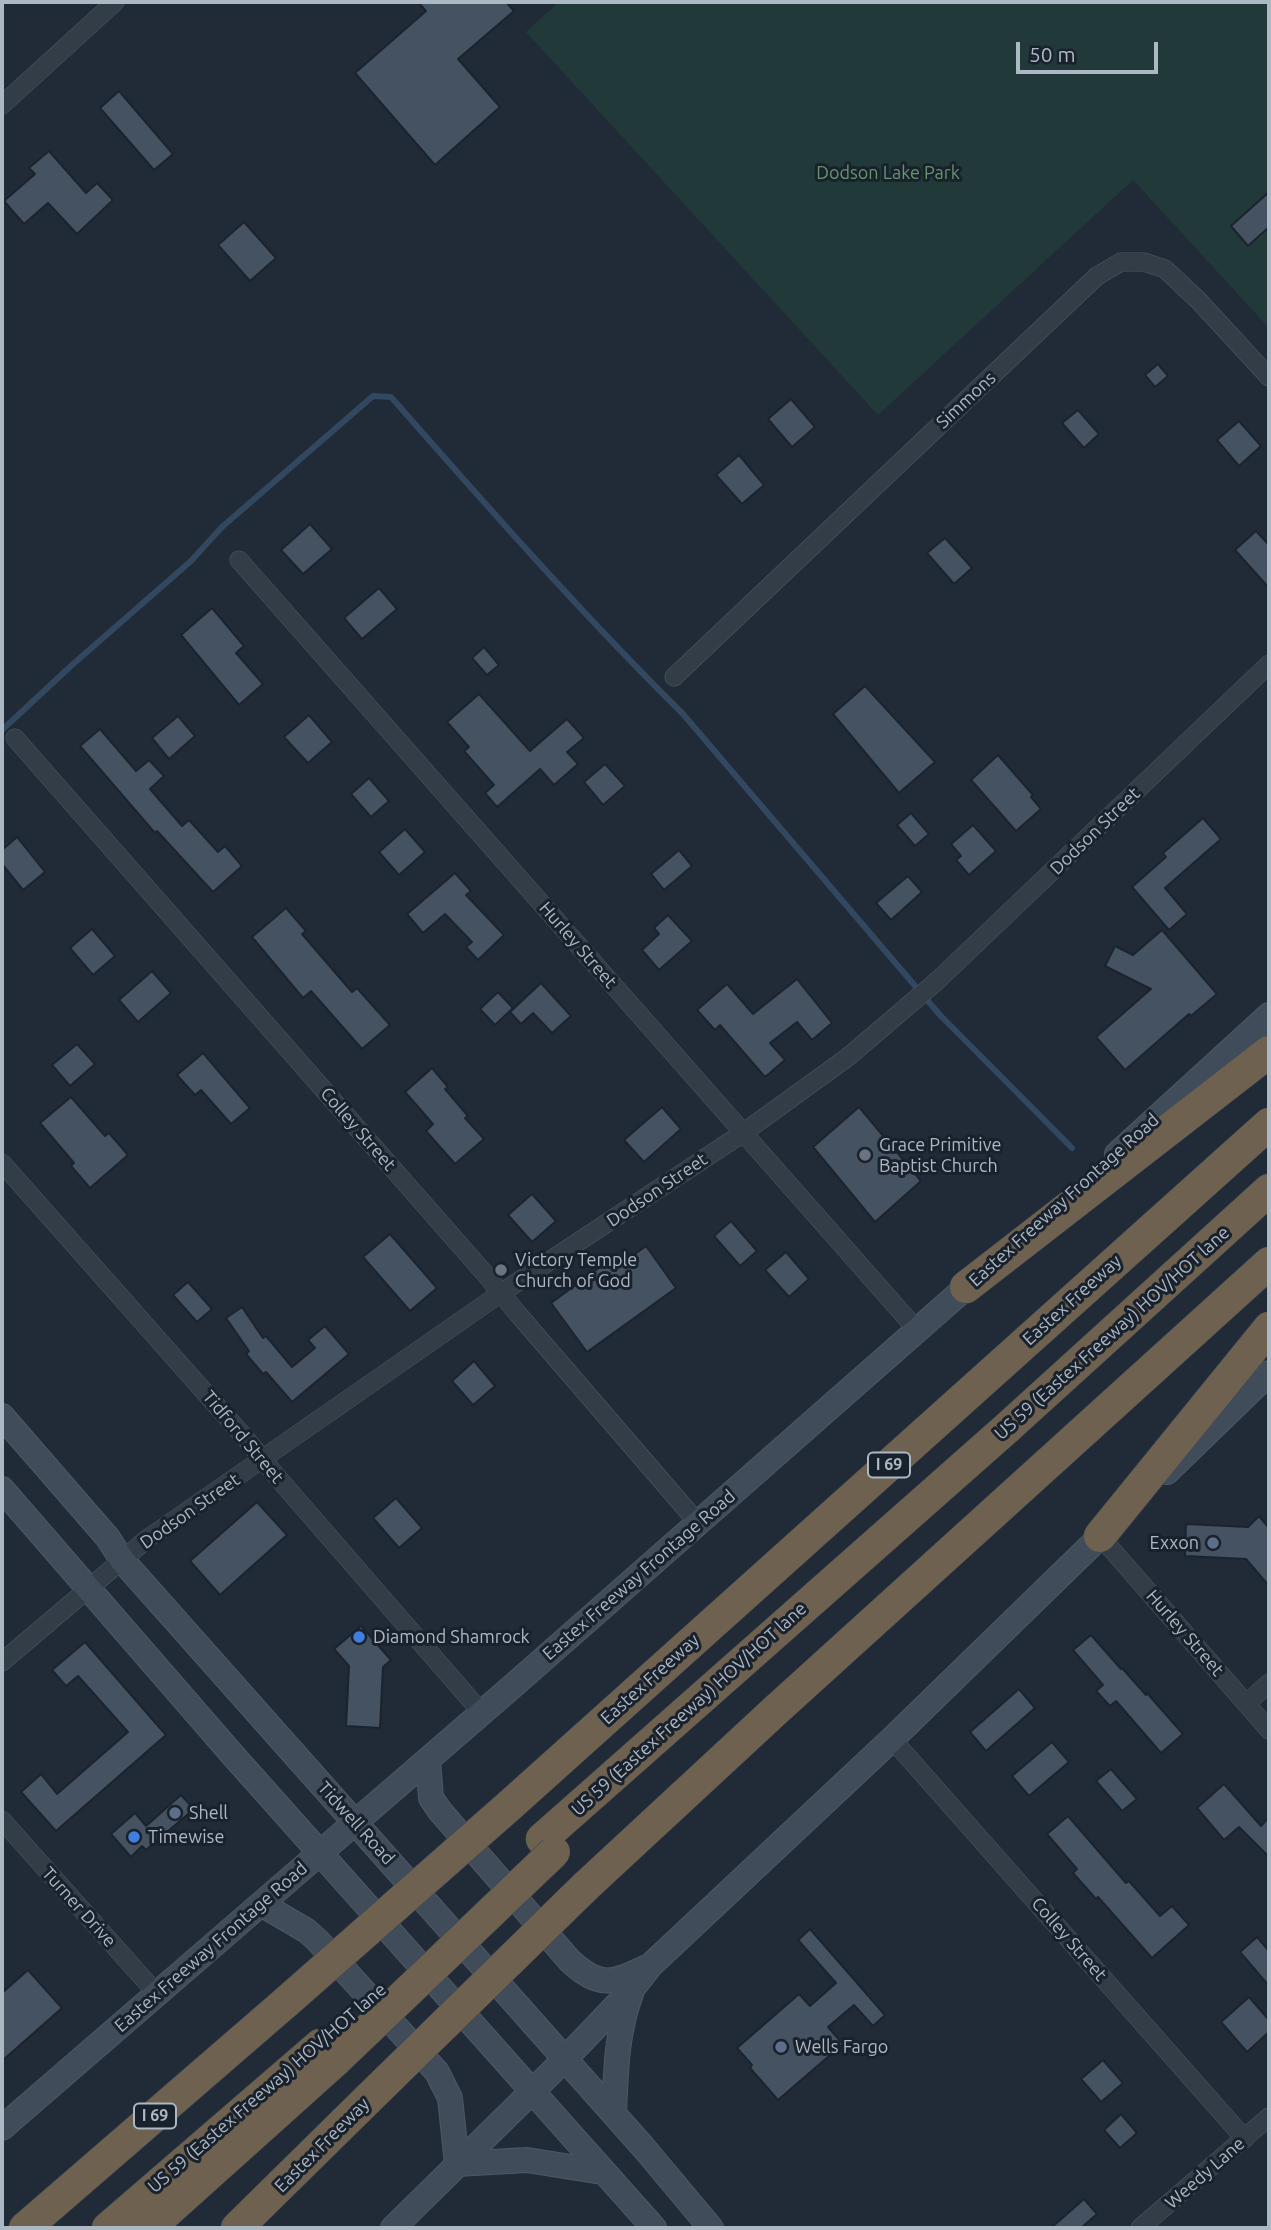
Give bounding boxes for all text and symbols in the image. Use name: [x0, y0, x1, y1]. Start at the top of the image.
scale bar: [1019, 28, 1161, 72]
text: 50 m: [1029, 42, 1076, 66]
park label: Dodson Lake Park: [816, 162, 960, 184]
street label: Simmons: [932, 367, 1000, 433]
street label: Dodson Street: [1046, 783, 1144, 879]
street label: Hurley Street: [535, 897, 621, 993]
street label: Colley Street: [316, 1083, 400, 1175]
street label: Eastex Freeway Frontage Road: [965, 1109, 1163, 1291]
place label: Grace Primitive Baptist Church: [879, 1134, 1001, 1176]
marker: Grace Primitive Baptist Church: [857, 1147, 873, 1163]
street label: Dodson Street: [603, 1148, 711, 1232]
street label: US 59 (Eastex Freeway) HOV/HOT lane: [990, 1222, 1234, 1444]
place label: Victory Temple Church of God: [515, 1249, 637, 1292]
street label: Eastex Freeway: [1018, 1250, 1126, 1350]
marker: Victory Temple Church of God: [493, 1262, 509, 1278]
street label: Tidford Street: [198, 1386, 288, 1488]
road number: I 69: [868, 1452, 910, 1478]
street label: Dodson Street: [136, 1469, 244, 1553]
street label: Eastex Freeway Frontage Road: [538, 1485, 740, 1665]
place label: Exxon: [1150, 1532, 1199, 1554]
marker: Exxon: [1205, 1535, 1221, 1551]
street label: Hurley Street: [1142, 1585, 1228, 1681]
street label: US 59 (Eastex Freeway) HOV/HOT lane: [567, 1598, 811, 1820]
place label: Diamond Shamrock: [373, 1626, 530, 1648]
marker: Diamond Shamrock: [351, 1629, 367, 1645]
street label: Eastex Freeway: [596, 1629, 704, 1729]
street label: Tidwell Road: [313, 1777, 399, 1869]
place label: Shell: [189, 1802, 228, 1824]
marker: Shell: [167, 1805, 183, 1821]
place label: Timewise: [148, 1826, 224, 1848]
marker: Timewise: [126, 1829, 142, 1845]
street label: Eastex Freeway Frontage Road: [110, 1857, 312, 2037]
street label: Turner Drive: [37, 1862, 121, 1952]
street label: Colley Street: [1027, 1893, 1111, 1985]
street label: US 59 (Eastex Freeway) HOV/HOT lane: [143, 1979, 391, 2197]
place label: Wells Fargo: [795, 2036, 888, 2058]
marker: Wells Fargo: [773, 2039, 789, 2055]
street label: Eastex Freeway: [270, 2093, 374, 2197]
road number: I 69: [134, 2104, 176, 2128]
street label: Weedy Lane: [1161, 2133, 1249, 2213]

